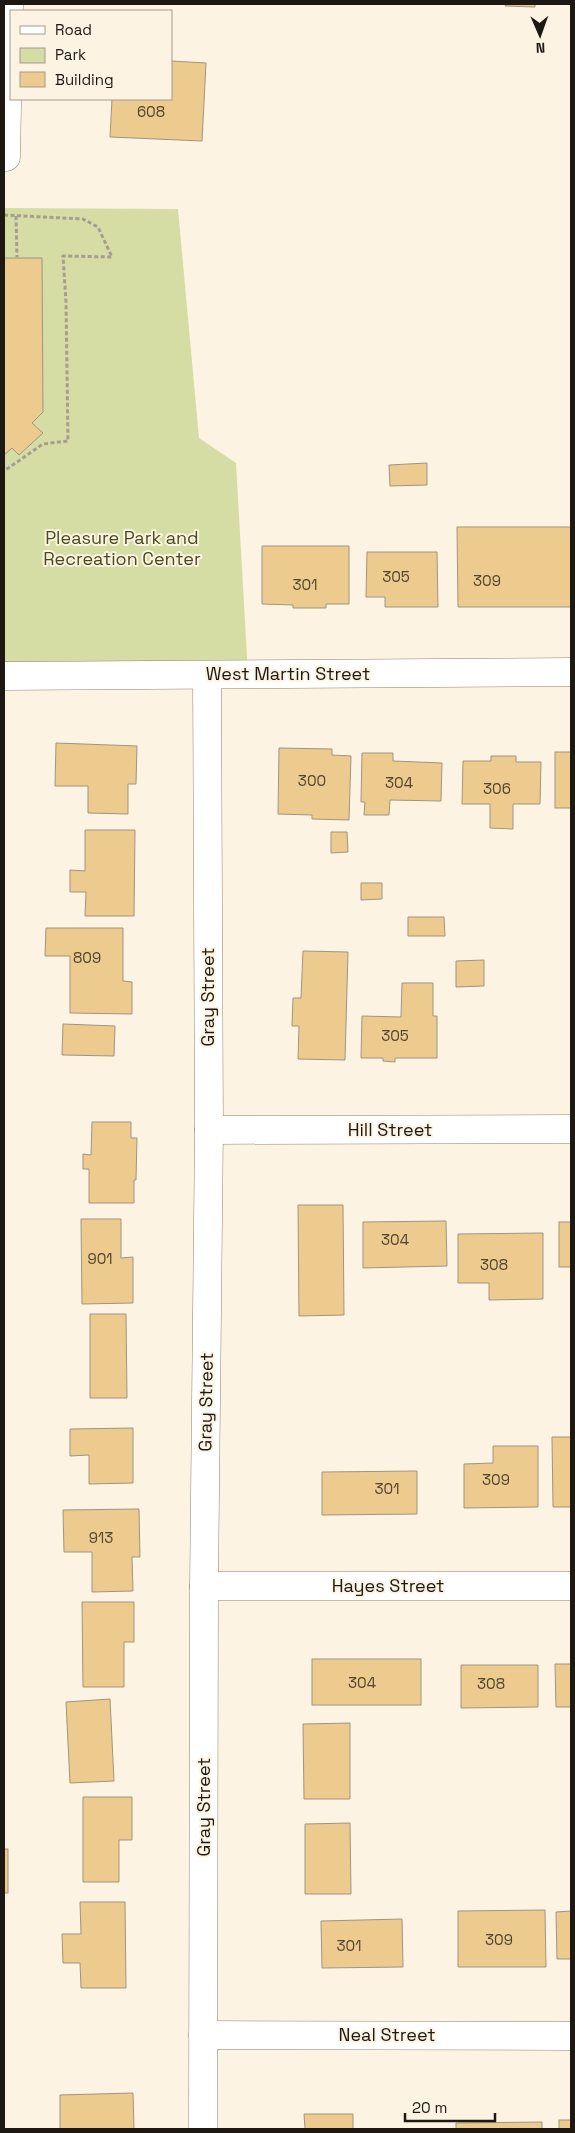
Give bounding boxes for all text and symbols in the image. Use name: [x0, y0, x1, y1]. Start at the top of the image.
legend: [10, 10, 172, 100]
north arrow: [515, 10, 565, 60]
text: Road: [55, 20, 92, 39]
text: N: [535, 39, 545, 57]
text: Park: [55, 45, 86, 64]
text: Building: [55, 70, 114, 89]
house number: 608: [137, 102, 165, 121]
park label: Pleasure Park and Recreation Center: [43, 526, 201, 570]
house number: 305: [382, 567, 410, 586]
house number: 309: [473, 571, 501, 590]
house number: 301: [293, 575, 317, 594]
street label: West Martin Street: [206, 662, 370, 685]
house number: 300: [298, 771, 326, 790]
house number: 304: [385, 773, 413, 792]
house number: 306: [483, 779, 511, 798]
street label: Gray Street: [196, 947, 219, 1047]
house number: 809: [73, 948, 101, 967]
house number: 305: [381, 1026, 409, 1045]
street label: Hill Street: [348, 1118, 432, 1141]
house number: 304: [381, 1230, 409, 1249]
house number: 901: [87, 1249, 113, 1268]
house number: 308: [480, 1255, 508, 1274]
street label: Gray Street: [193, 1352, 218, 1452]
house number: 309: [482, 1470, 510, 1489]
house number: 301: [375, 1479, 399, 1498]
house number: 913: [89, 1528, 113, 1547]
street label: Hayes Street: [332, 1574, 444, 1597]
house number: 304: [348, 1673, 376, 1692]
house number: 308: [477, 1674, 505, 1693]
street label: Gray Street: [192, 1757, 215, 1857]
house number: 309: [485, 1930, 513, 1949]
house number: 301: [337, 1936, 361, 1955]
street label: Neal Street: [339, 2023, 436, 2046]
scale bar: [405, 2090, 495, 2122]
text: 20 m: [412, 2098, 447, 2117]

